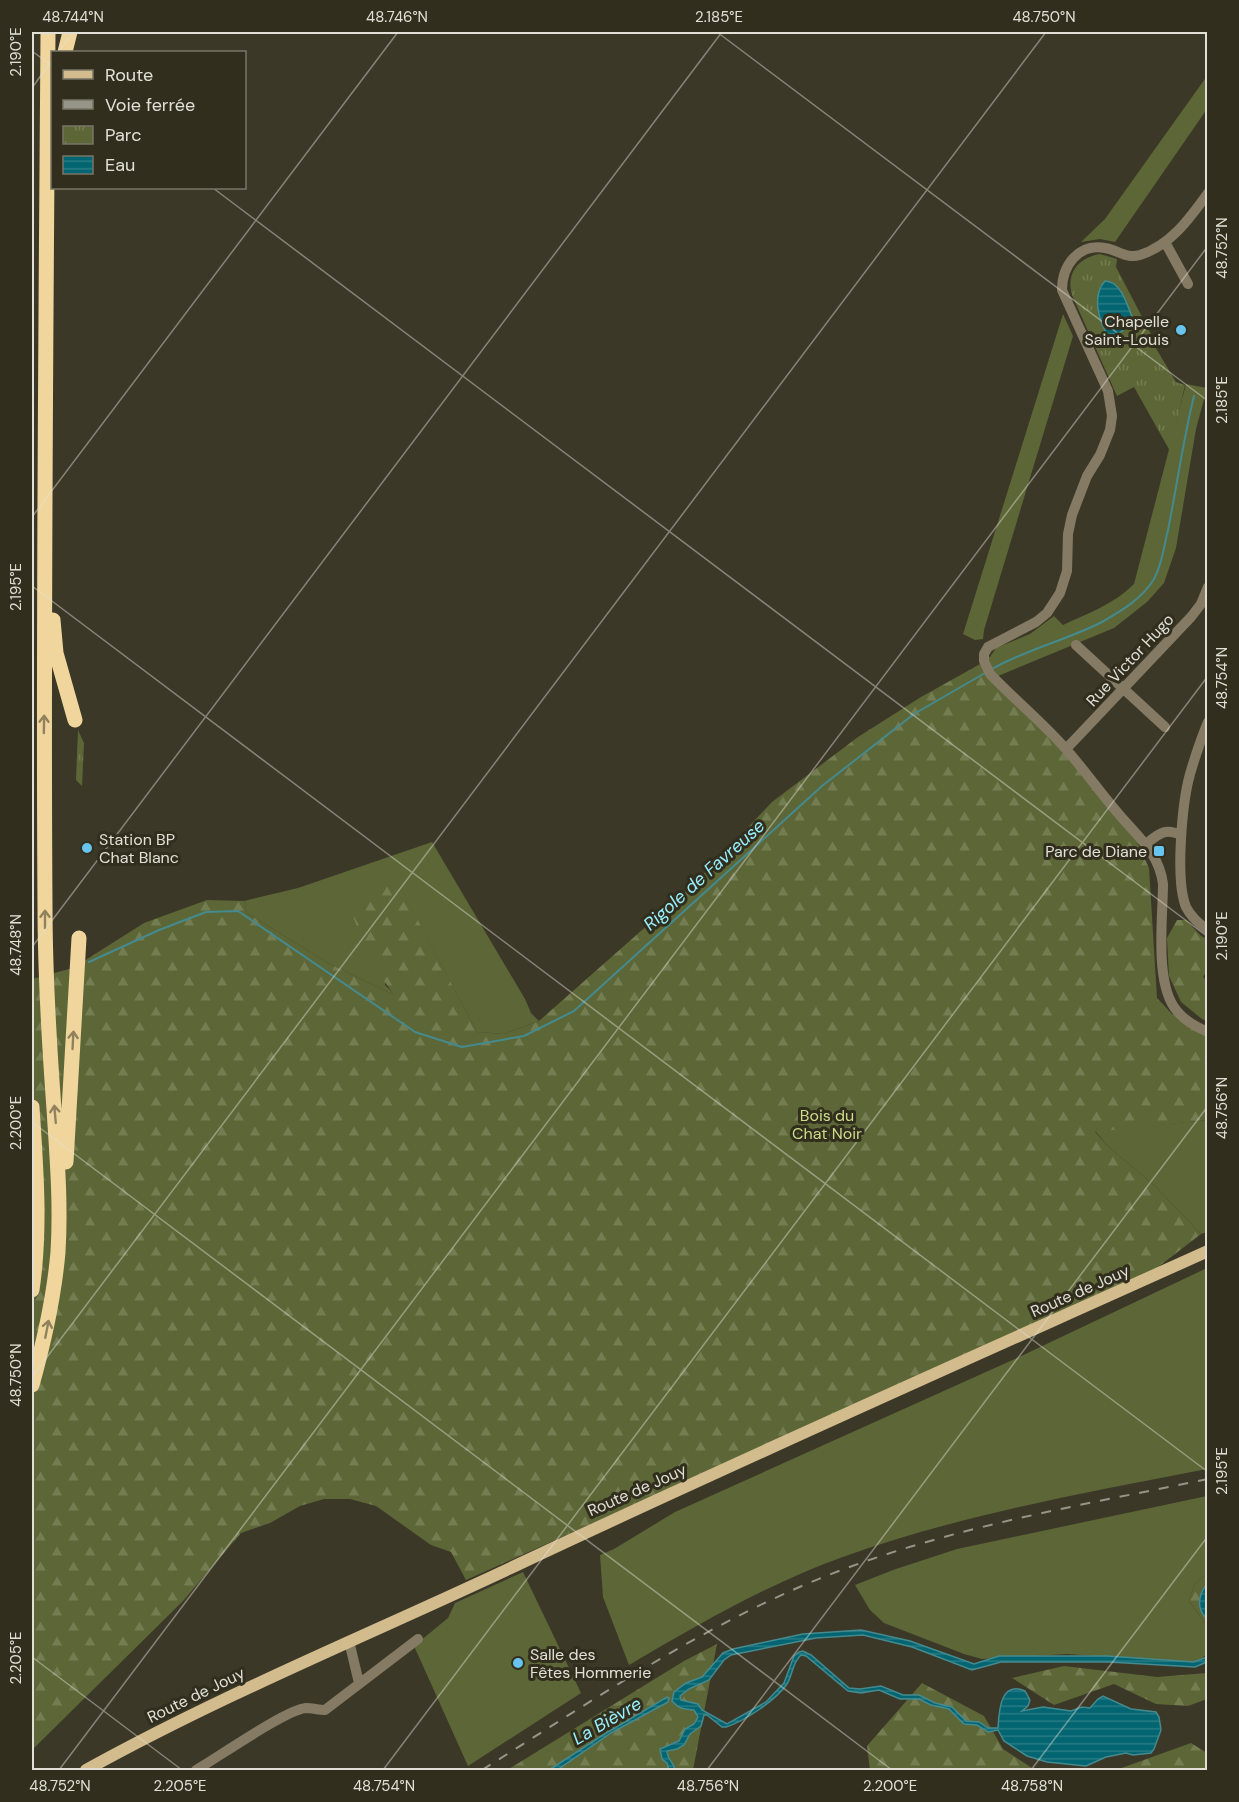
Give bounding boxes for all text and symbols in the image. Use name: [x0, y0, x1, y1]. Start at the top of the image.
text: 48.744°N: [42, 7, 104, 27]
text: 48.746°N: [366, 7, 428, 27]
text: 2.185°E: [695, 7, 743, 27]
text: 48.750°N: [1012, 7, 1076, 27]
text: 2.190°E: [6, 27, 26, 77]
legend: [51, 51, 246, 189]
text: Route: [105, 63, 153, 87]
text: Voie ferrée: [105, 93, 195, 117]
text: Parc: [105, 123, 141, 147]
text: Eau: [105, 153, 135, 177]
text: 48.752°N: [1212, 217, 1232, 279]
place label: Chapelle Saint-Louis: [1084, 311, 1169, 350]
marker: Chapelle Saint-Louis: [1174, 323, 1188, 337]
text: 2.185°E: [1212, 376, 1232, 424]
text: 2.195°E: [6, 563, 26, 611]
street label: Rue Victor Hugo: [1082, 609, 1178, 711]
text: 48.754°N: [1212, 647, 1232, 709]
one-way arrow: [38, 715, 50, 735]
water label: Rigole de Favreuse: [638, 814, 770, 936]
place label: Station BP Chat Blanc: [99, 829, 179, 868]
marker: Station BP Chat Blanc: [80, 841, 94, 855]
place label: Parc de Diane: [1045, 841, 1147, 862]
marker: Parc de Diane: [1152, 844, 1166, 858]
one-way arrow: [39, 910, 51, 930]
text: 2.190°E: [1212, 911, 1232, 961]
text: 48.748°N: [6, 914, 26, 976]
one-way arrow: [68, 1030, 79, 1050]
text: 48.756°N: [1212, 1077, 1232, 1139]
text: 2.200°E: [6, 1096, 26, 1150]
one-way arrow: [49, 1105, 60, 1125]
park label: Bois du Chat Noir: [792, 1105, 862, 1144]
street label: Route de Jouy: [1027, 1260, 1133, 1322]
one-way arrow: [42, 1320, 53, 1339]
text: 48.750°N: [6, 1343, 26, 1407]
text: 2.195°E: [1212, 1447, 1232, 1495]
street label: Route de Jouy: [584, 1459, 690, 1521]
text: 2.205°E: [6, 1631, 26, 1685]
place label: Salle des Fêtes Hommerie: [530, 1644, 651, 1683]
marker: Salle des Fêtes Hommerie: [511, 1656, 525, 1670]
street label: Route de Jouy: [144, 1662, 248, 1728]
water label: La Bièvre: [568, 1692, 646, 1750]
text: 48.752°N: [29, 1776, 91, 1796]
text: 2.205°E: [153, 1776, 207, 1796]
text: 48.754°N: [353, 1776, 415, 1796]
text: 48.756°N: [677, 1776, 739, 1796]
text: 2.200°E: [863, 1776, 917, 1796]
text: 48.758°N: [1001, 1776, 1063, 1796]

